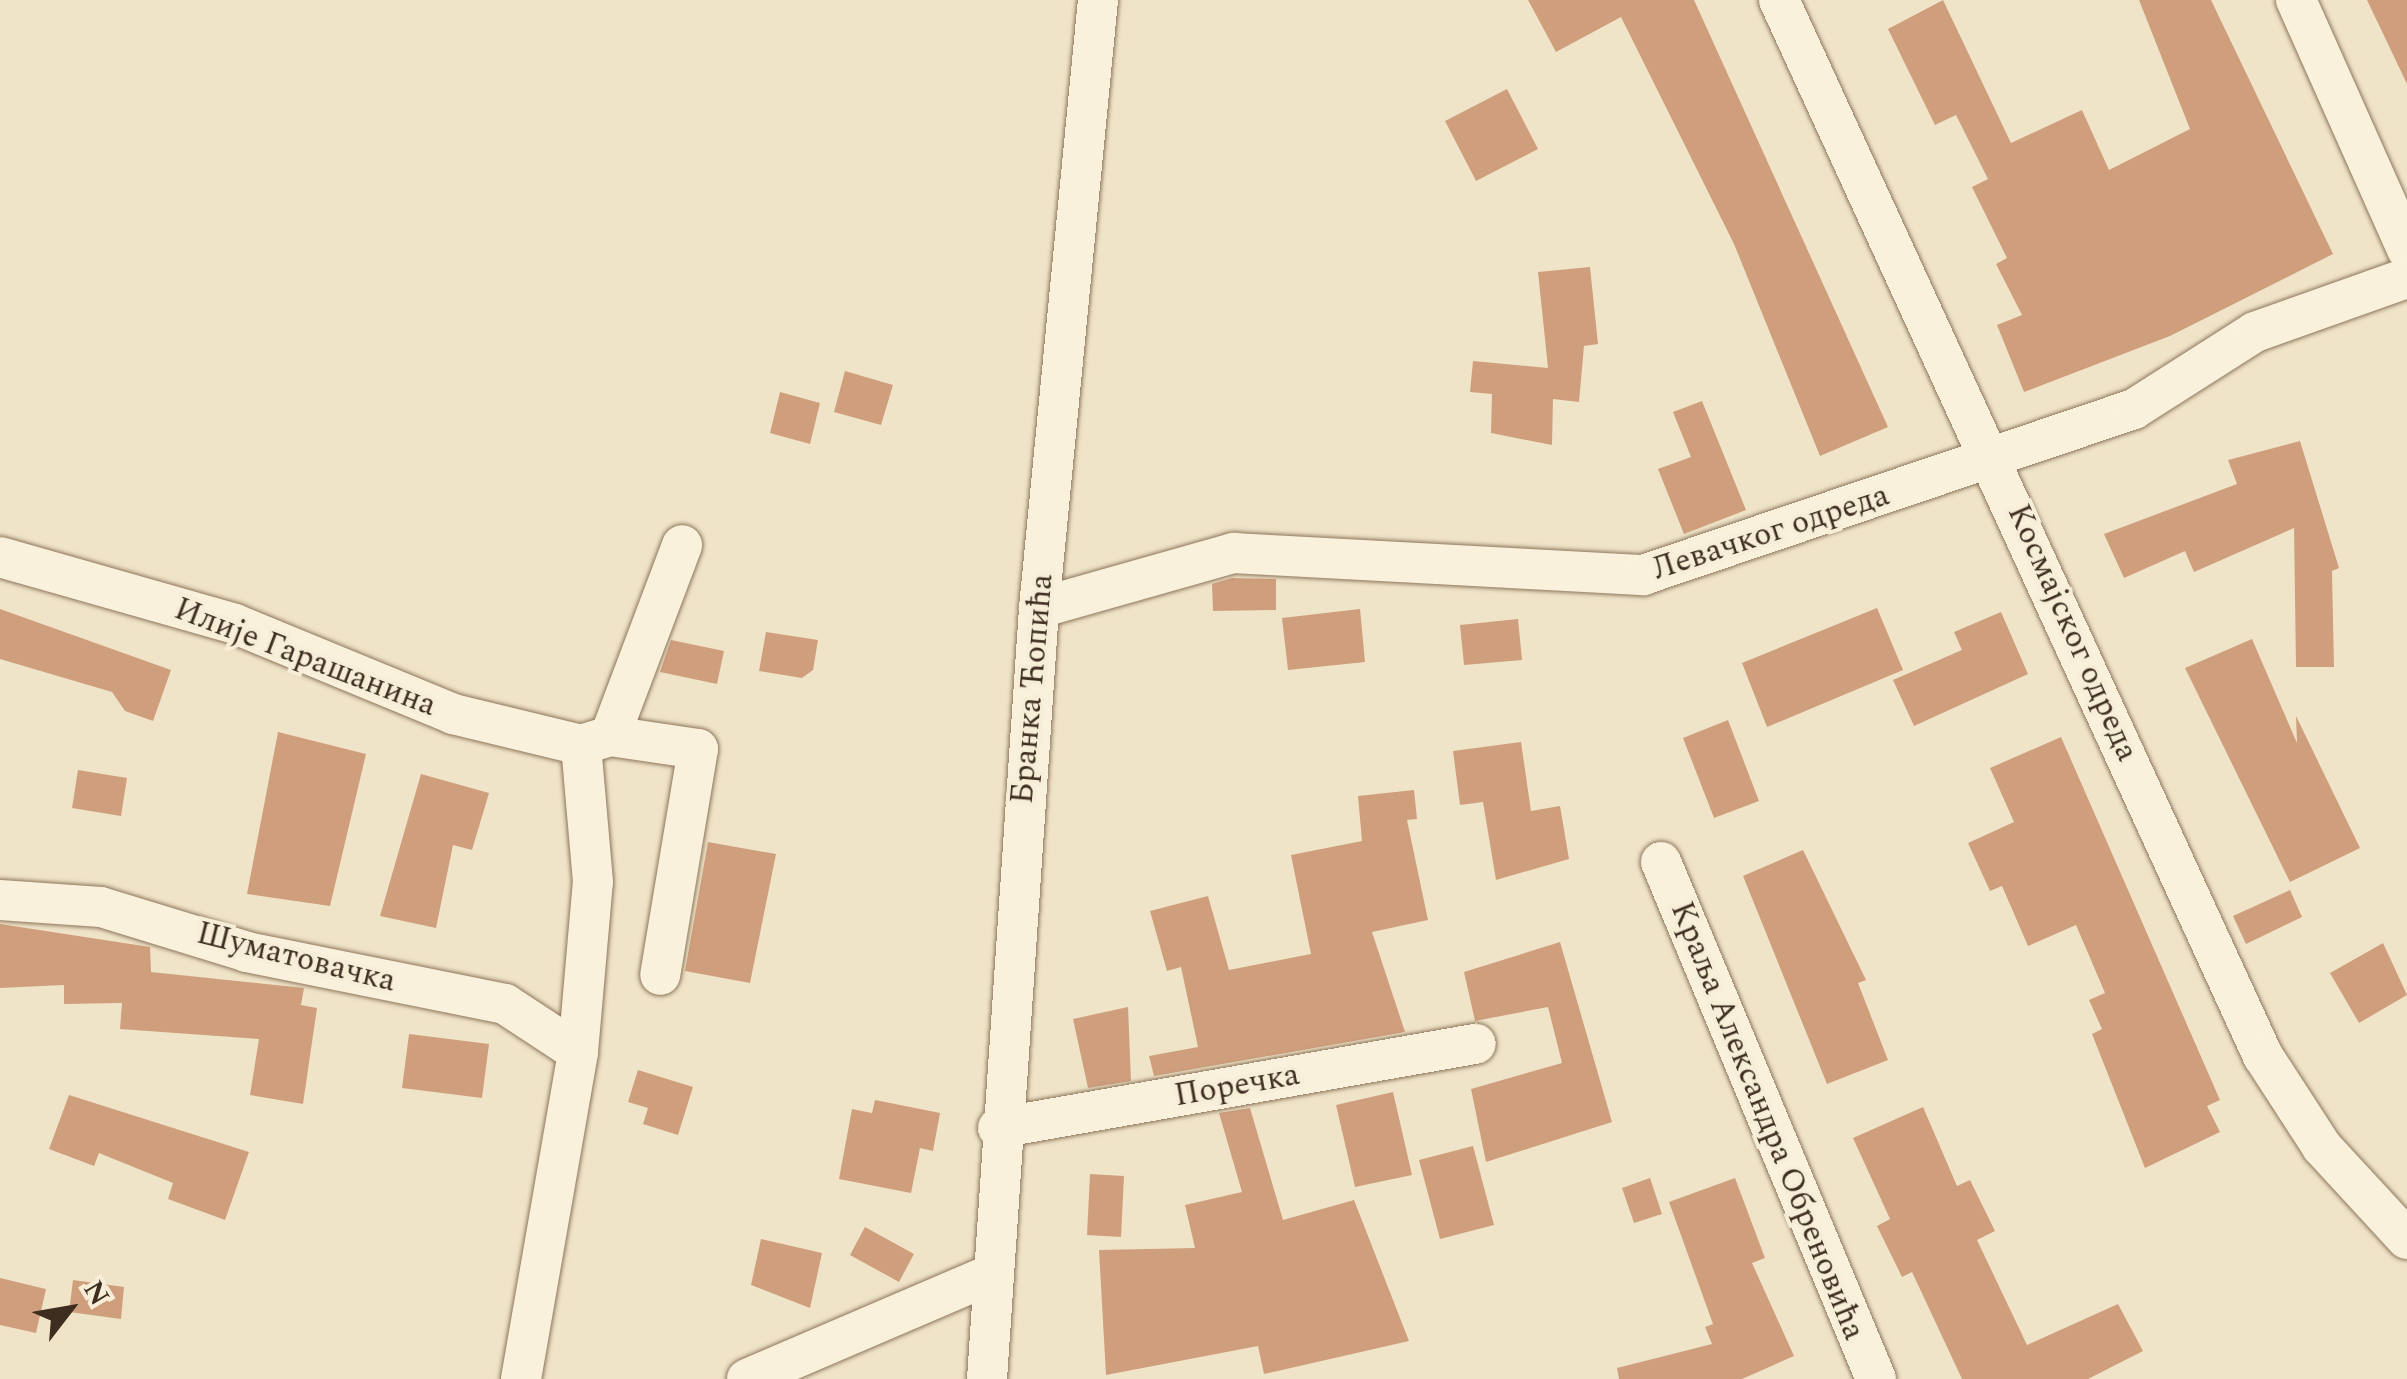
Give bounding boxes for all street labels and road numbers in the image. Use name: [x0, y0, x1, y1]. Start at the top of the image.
street label: Левачког одреда: [1648, 477, 1894, 589]
street label: Космајског одреда: [1998, 499, 2146, 767]
street label: Бранка Ћопића: [1004, 572, 1062, 806]
street label: Илије Гарашанина: [169, 590, 441, 726]
street label: Краља Александра Обреновића: [1661, 896, 1873, 1346]
street label: Шуматовачка: [193, 915, 399, 1001]
street label: Поречка: [1171, 1056, 1303, 1116]

